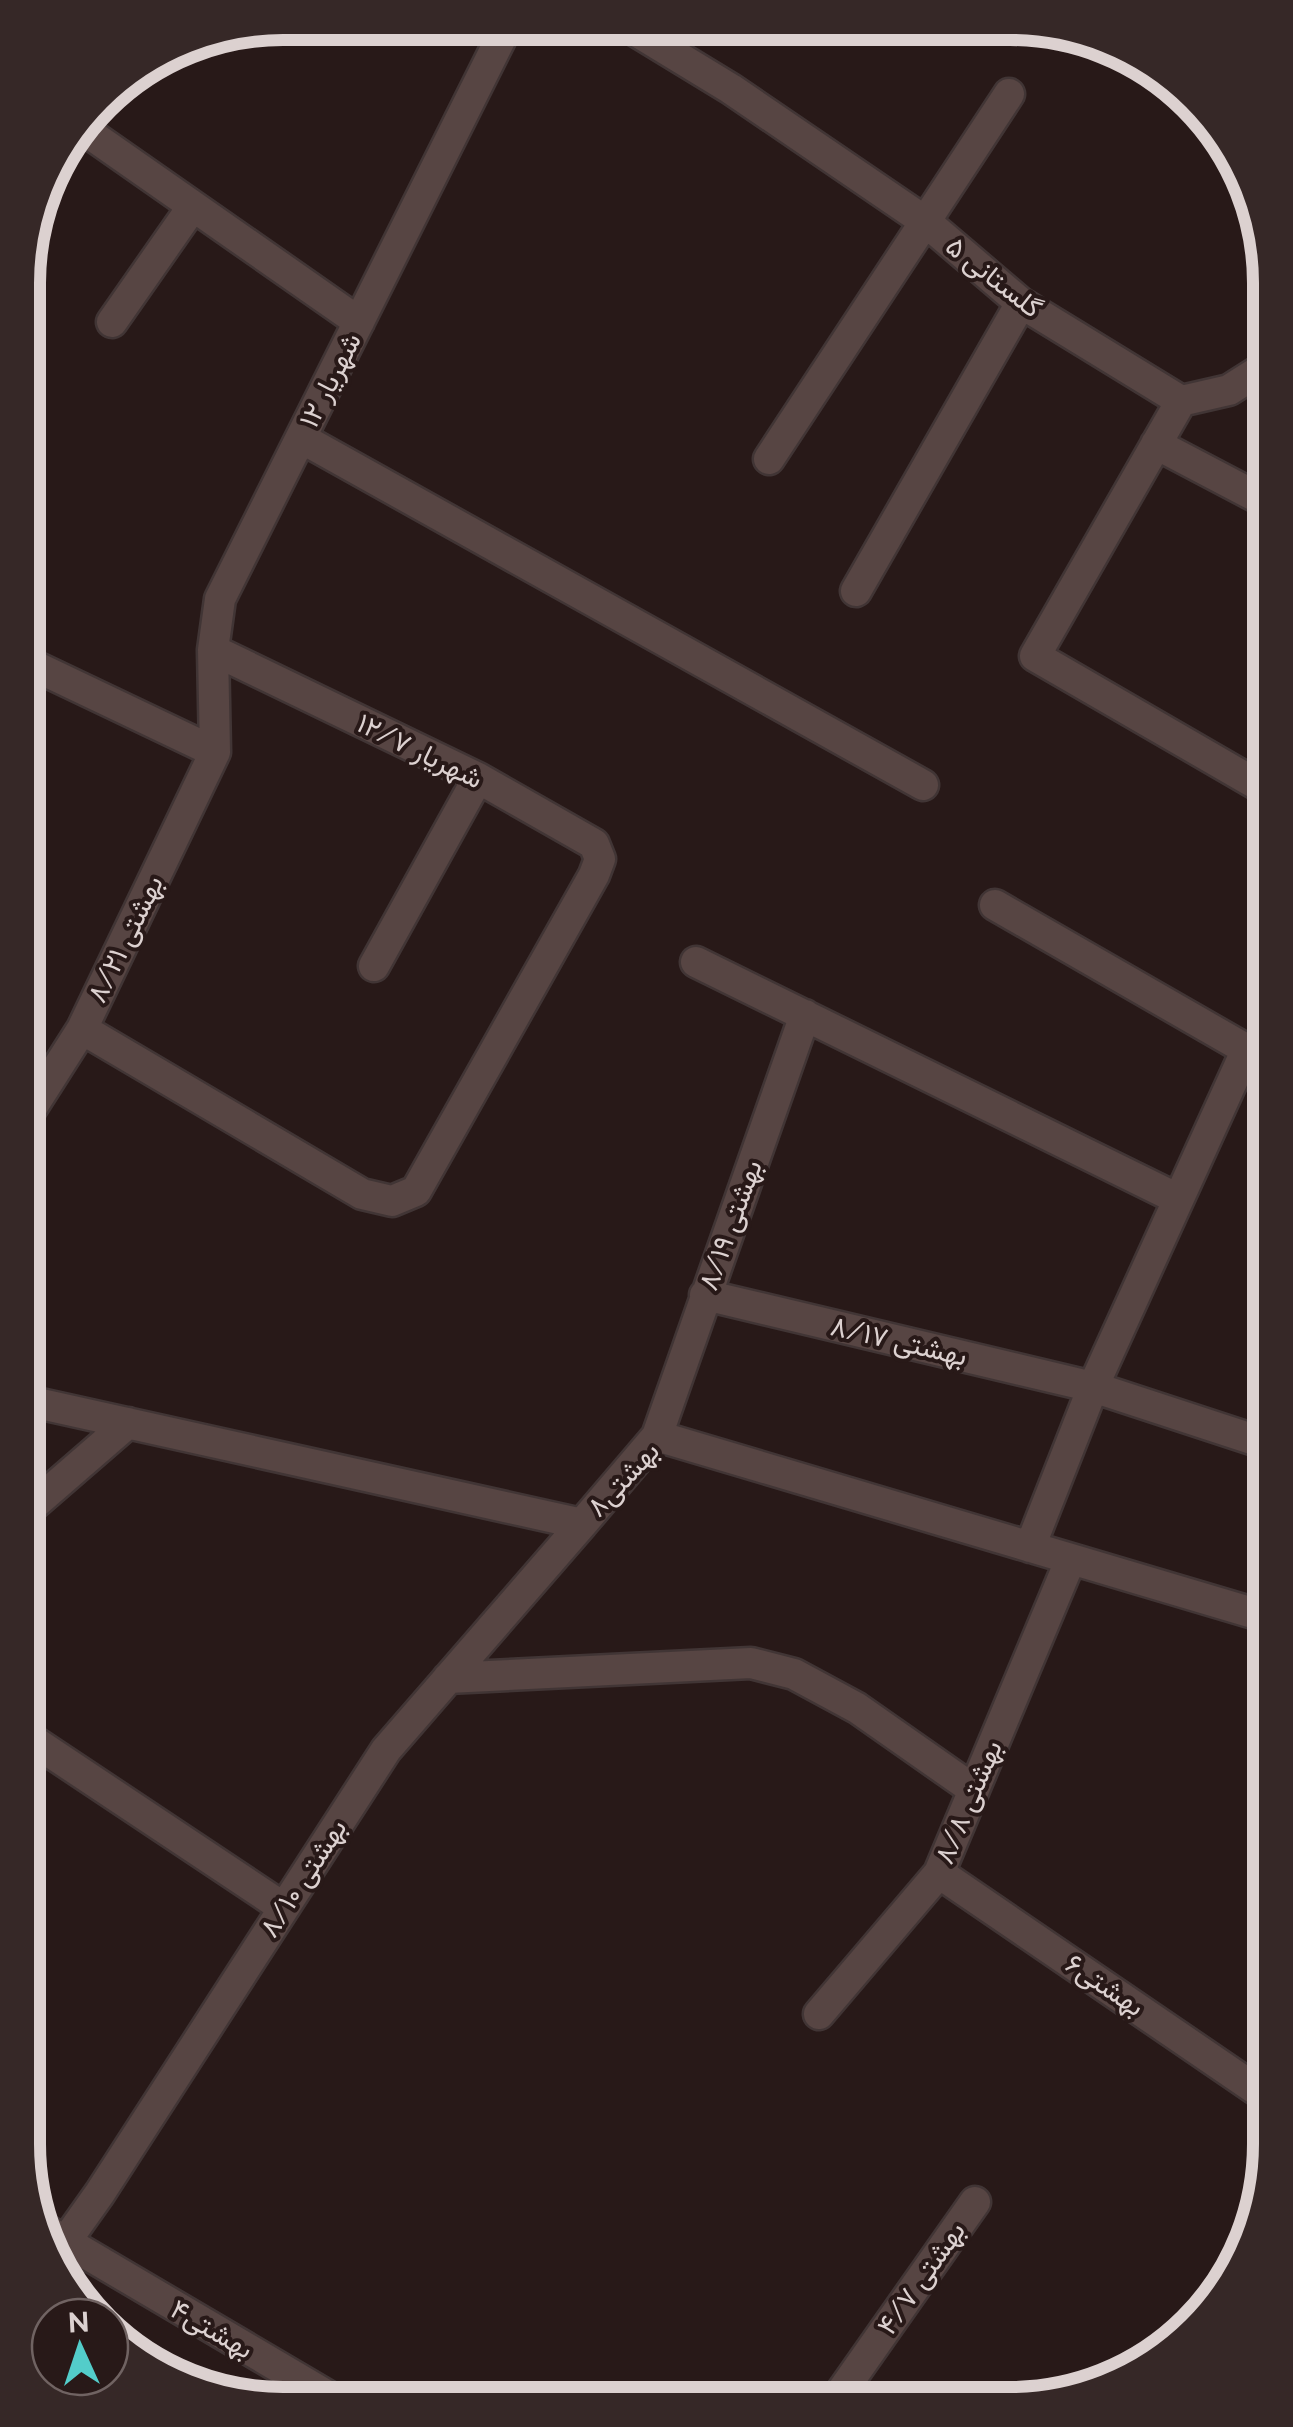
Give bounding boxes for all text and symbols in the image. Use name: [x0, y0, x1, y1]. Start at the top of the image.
street label: گلستانی ۵: [939, 229, 1049, 325]
street label: شهریار ۱۲: [292, 327, 369, 434]
street label: شهریار ۱۲/۷: [351, 706, 488, 796]
street label: بهشتی ۸/۲۱: [80, 870, 171, 1008]
street label: بهشتی ۸/۱۹: [691, 1155, 770, 1295]
street label: بهشتی ۸/۱۷: [827, 1309, 971, 1374]
street label: بهشتی۸: [580, 1435, 667, 1524]
street label: بهشتی ۸/۸: [927, 1735, 1010, 1869]
street label: بهشتی ۸/۱۰: [253, 1813, 354, 1944]
street label: بهشتی۶: [1059, 1947, 1151, 2024]
street label: بهشتی ۴/۷: [870, 2215, 973, 2342]
street label: بهشتی۴: [164, 2292, 259, 2367]
north arrow: [30, 2297, 130, 2397]
text: N: [67, 2305, 90, 2340]

